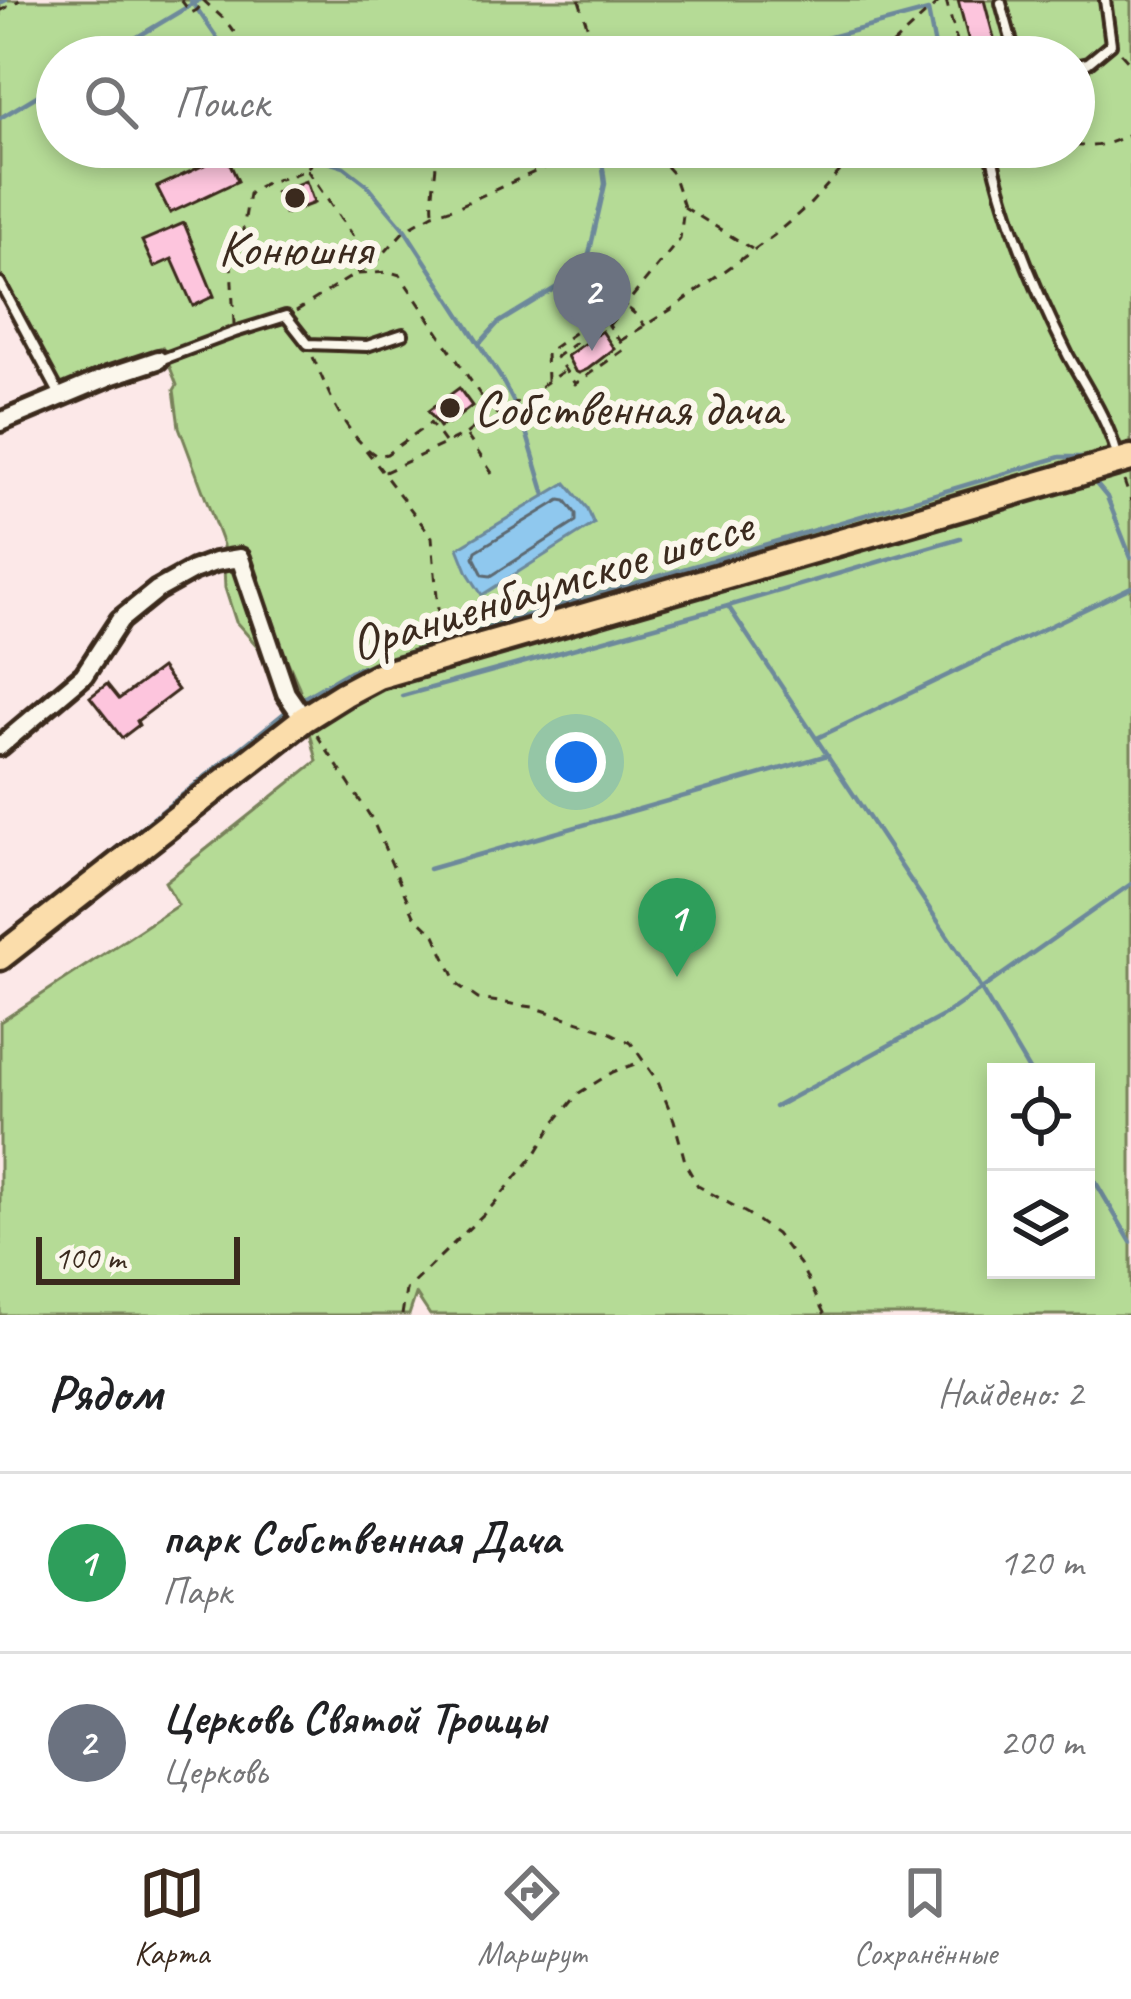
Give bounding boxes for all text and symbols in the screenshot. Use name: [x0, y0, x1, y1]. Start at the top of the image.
search box: [36, 36, 1095, 168]
icon: search: [78, 69, 144, 135]
text: Поиск: [174, 74, 269, 131]
marker: Конюшня: [282, 185, 308, 211]
place label: Конюшня: [218, 216, 375, 280]
pin: 2: [553, 252, 631, 351]
place label: Собственная дача: [474, 376, 785, 440]
marker: Собственная дача: [437, 395, 463, 421]
street label: Ораниенбаумское шоссе: [342, 491, 763, 676]
your location: [546, 732, 606, 792]
pin: 1: [638, 878, 716, 977]
map controls: [987, 1063, 1095, 1279]
button: locate: [987, 1063, 1095, 1171]
button: layers: [987, 1171, 1095, 1279]
scale bar: [36, 1231, 240, 1284]
text: 100 m: [54, 1237, 125, 1279]
text: Рядом: [48, 1361, 162, 1425]
text: Найдено: 2: [938, 1369, 1083, 1418]
text: парк Собственная Дача: [162, 1510, 560, 1567]
text: 1: [78, 1538, 96, 1587]
text: 120 m: [999, 1538, 1083, 1587]
text: Парк: [162, 1567, 232, 1616]
text: Церковь Святой Троицы: [162, 1690, 546, 1747]
text: 2: [78, 1718, 96, 1767]
text: 200 m: [999, 1718, 1083, 1767]
text: Церковь: [162, 1747, 267, 1796]
tab: Карта: [134, 1860, 209, 1974]
tab: Маршрут: [477, 1860, 586, 1974]
tab: Сохранённые: [854, 1860, 997, 1974]

